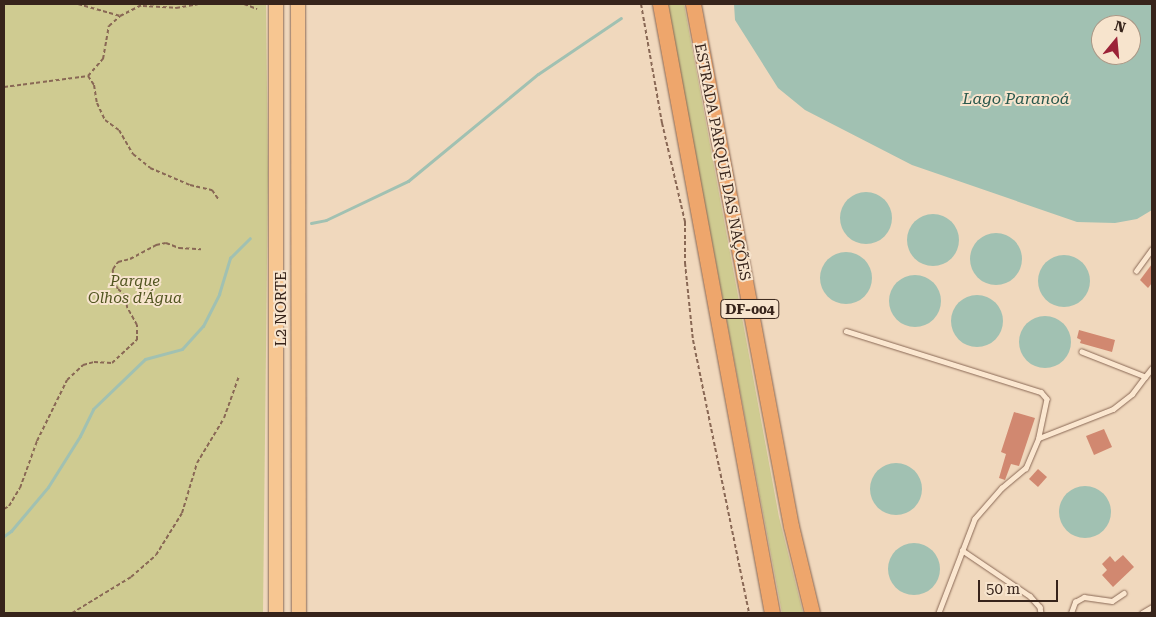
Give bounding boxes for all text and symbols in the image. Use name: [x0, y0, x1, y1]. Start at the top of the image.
north arrow: [1091, 15, 1141, 65]
text: N: [1113, 17, 1128, 36]
street label: ESTRADA PARQUE DAS NAÇÕES: [690, 42, 754, 282]
water label: Lago Paranoá: [963, 89, 1069, 109]
street label: L2 NORTE: [273, 271, 291, 347]
park label: Parque Olhos d'Água: [88, 272, 182, 307]
road number: DF-004: [720, 298, 780, 320]
scale bar: [981, 570, 1061, 602]
text: 50 m: [986, 580, 1020, 598]

